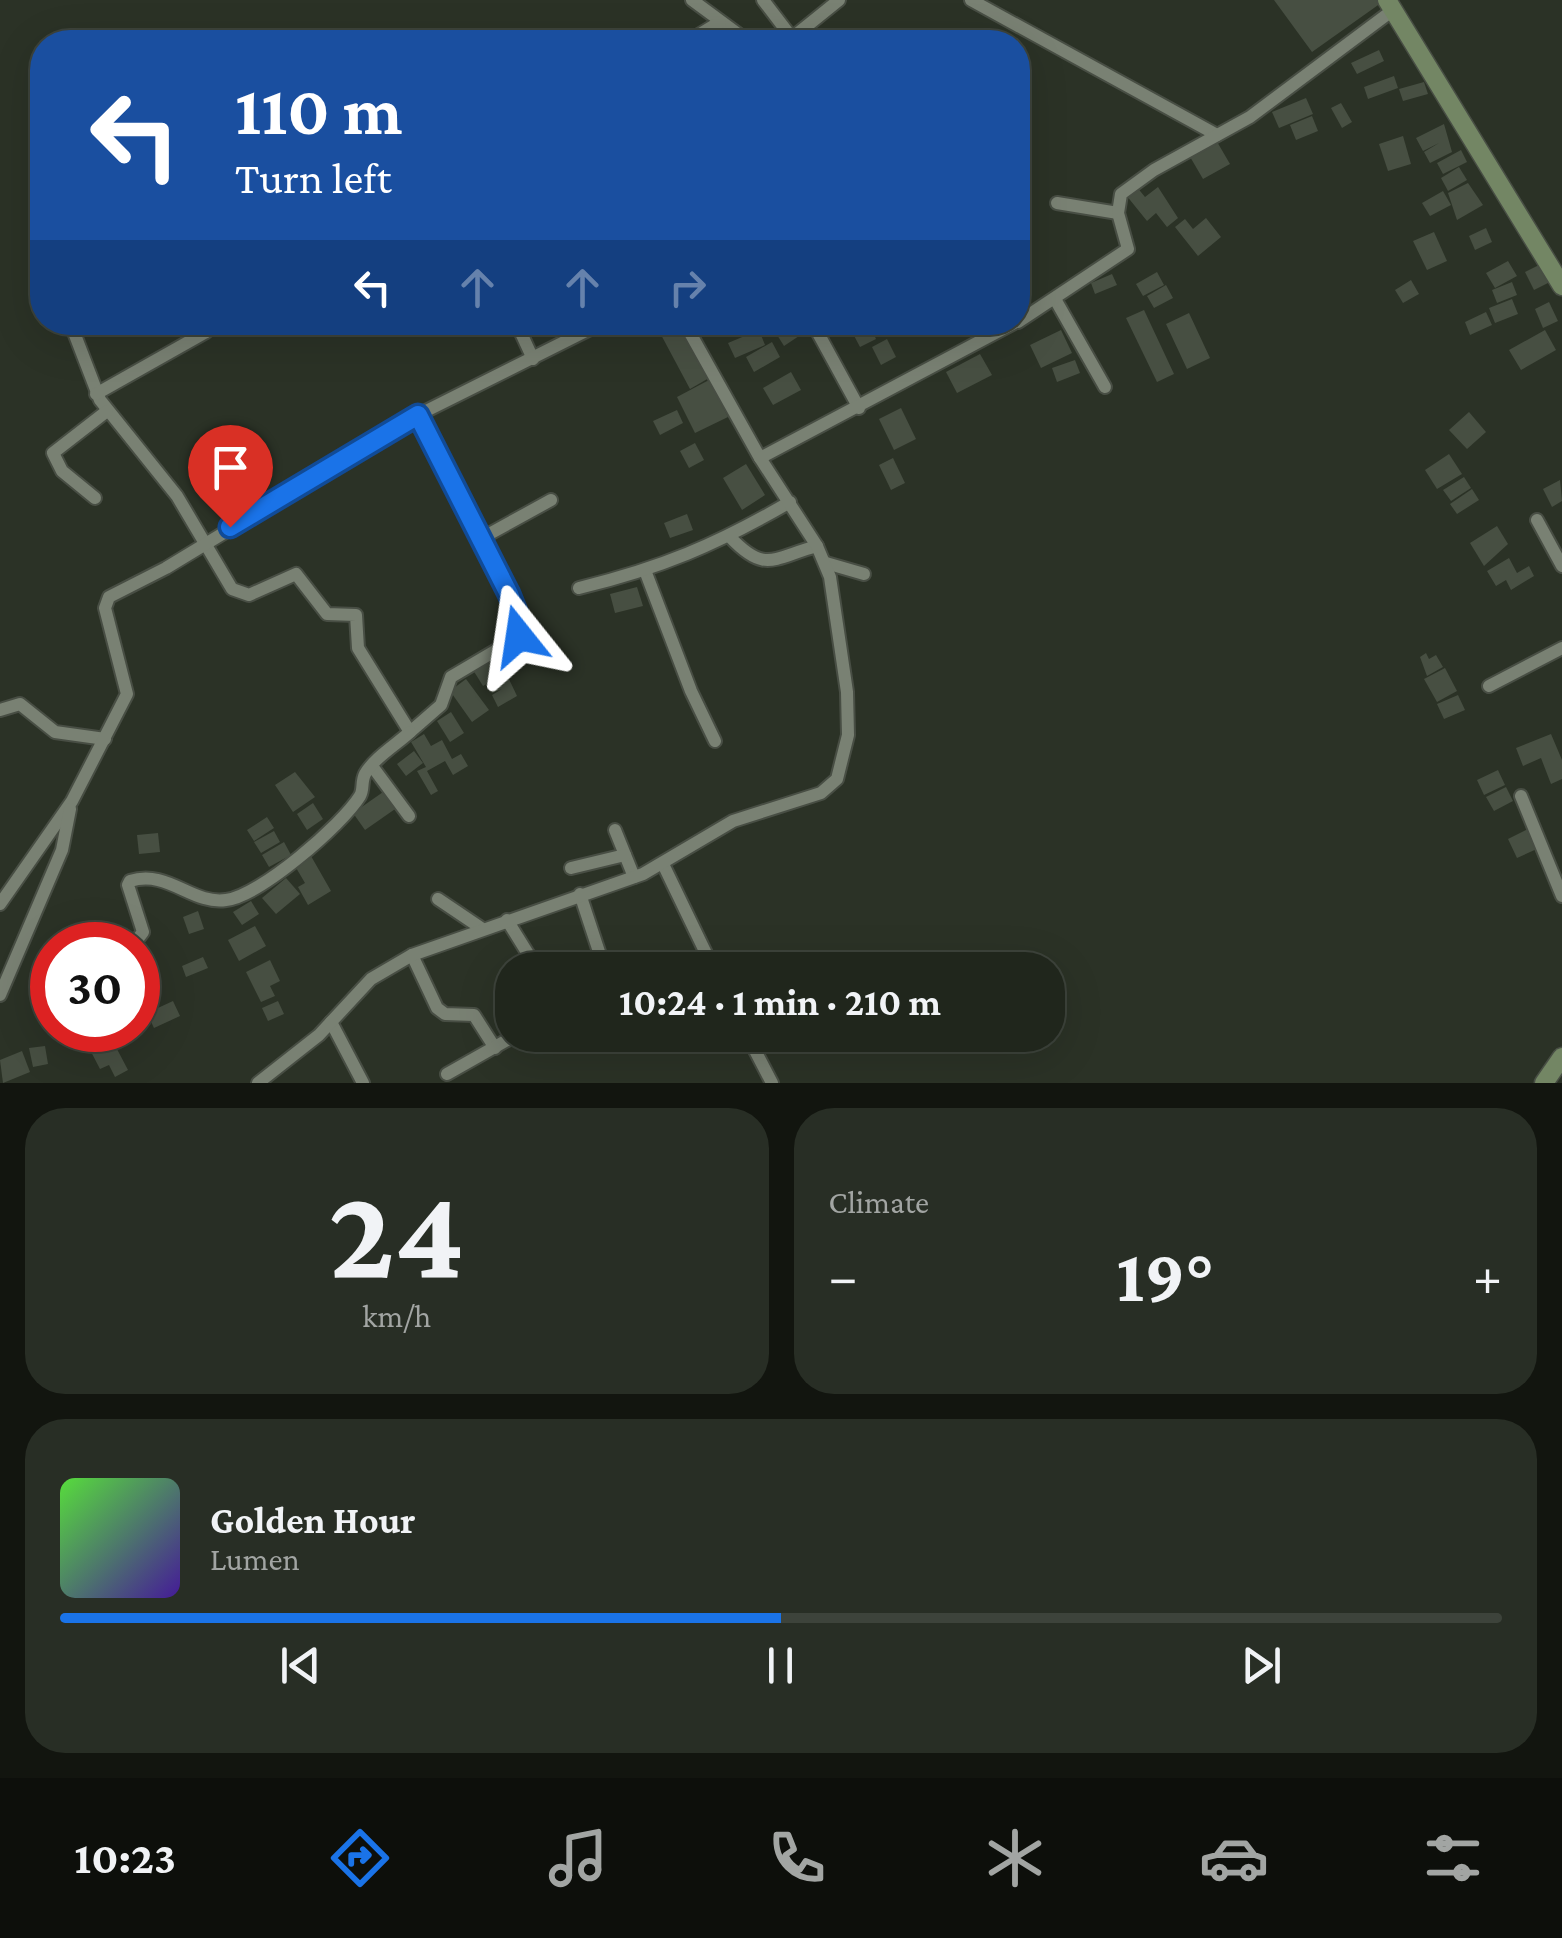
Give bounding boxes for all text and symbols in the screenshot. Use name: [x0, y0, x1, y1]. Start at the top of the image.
icon: left: [70, 70, 200, 200]
text: 110 m: [235, 71, 403, 149]
text: Turn left: [235, 153, 392, 203]
icon: left: [345, 260, 400, 315]
icon: ahead: [450, 260, 505, 315]
icon: ahead: [555, 260, 610, 315]
icon: right: [660, 260, 715, 315]
pin: [188, 425, 273, 528]
icon: arrive: [203, 440, 258, 495]
position arrow: [467, 584, 571, 688]
speed limit sign: 30: [30, 922, 160, 1052]
text: 10:24 · 1 min · 210 m: [619, 981, 941, 1023]
text: 24: [329, 1160, 465, 1305]
text: Climate: [829, 1184, 929, 1220]
text: 19°: [1116, 1234, 1214, 1317]
text: −: [829, 1246, 858, 1307]
text: +: [1473, 1246, 1502, 1307]
text: km/h: [362, 1298, 431, 1334]
text: Golden Hour: [210, 1499, 416, 1541]
text: Lumen: [210, 1541, 300, 1577]
icon: previous: [273, 1638, 328, 1693]
icon: pause: [753, 1638, 808, 1693]
icon: next: [1234, 1638, 1289, 1693]
icon: directions: [325, 1823, 395, 1893]
icon: music: [543, 1823, 613, 1893]
icon: phone: [762, 1823, 832, 1893]
icon: climate: [980, 1823, 1050, 1893]
icon: car: [1199, 1823, 1269, 1893]
icon: filters: [1418, 1823, 1488, 1893]
text: 10:23: [74, 1833, 176, 1883]

